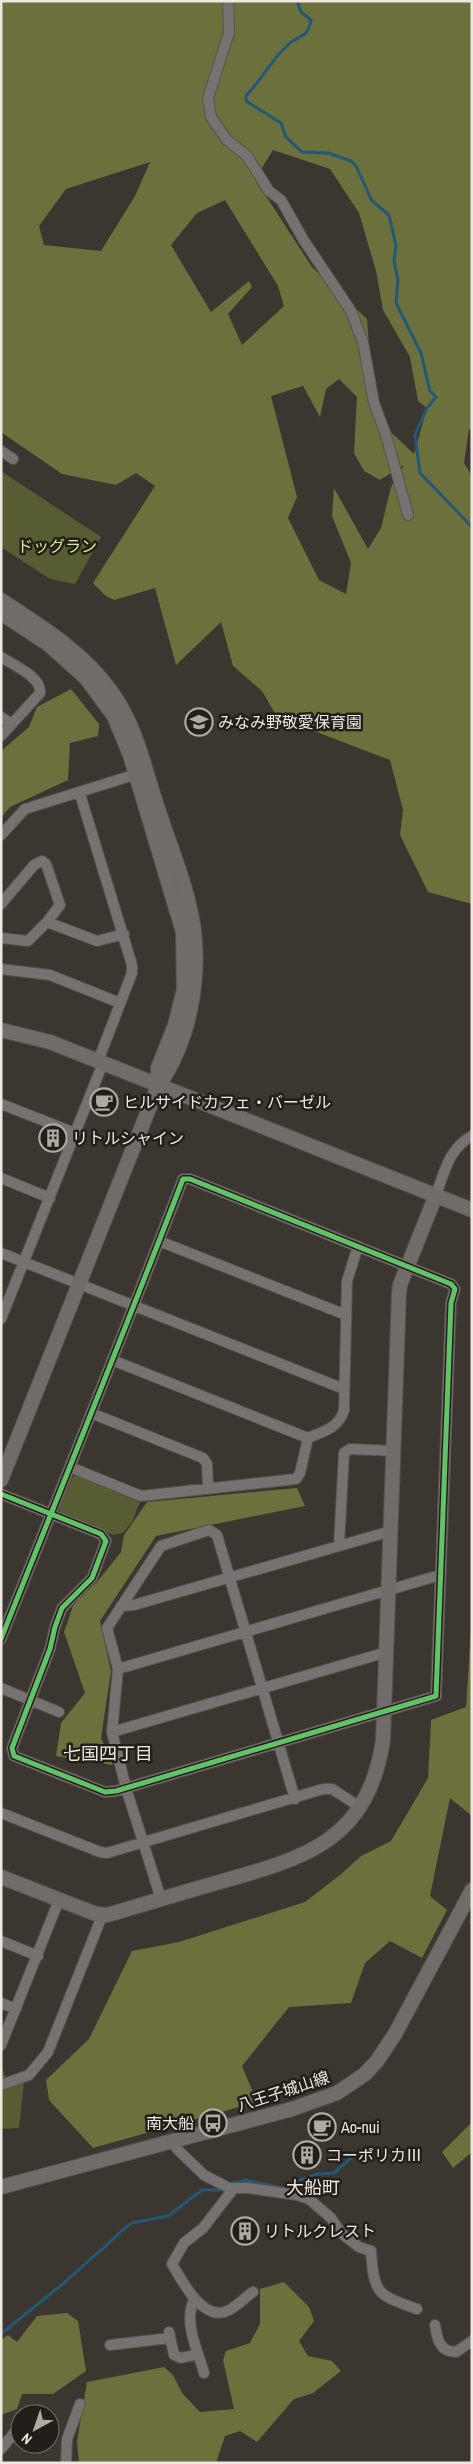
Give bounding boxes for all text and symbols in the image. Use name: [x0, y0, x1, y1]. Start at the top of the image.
park label: ドッグラン: [17, 535, 97, 557]
school or university icon: みなみ野敬愛保育園: [184, 707, 214, 737]
place label: みなみ野敬愛保育園: [218, 711, 362, 733]
cafe icon: ヒルサイドカフェ・バーゼル: [89, 1087, 119, 1117]
place label: ヒルサイドカフェ・バーゼル: [123, 1091, 331, 1113]
building icon: リトルシャイン: [38, 1123, 68, 1153]
place label: リトルシャイン: [72, 1127, 184, 1149]
district label: 七国四丁目: [63, 1741, 153, 1766]
street label: 八王子城山線: [234, 2066, 332, 2116]
bus stop icon: 南大船: [198, 2108, 228, 2138]
place label: 南大船: [146, 2112, 194, 2134]
cafe icon: Ao-nui: [307, 2112, 337, 2142]
place label: Ao-nui: [340, 2116, 380, 2138]
building icon: コーポリカⅢ: [292, 2140, 322, 2170]
place label: コーポリカⅢ: [326, 2144, 422, 2166]
district label: 大船町: [286, 2175, 340, 2200]
building icon: リトルクレスト: [230, 2216, 260, 2246]
place label: リトルクレスト: [264, 2220, 376, 2242]
north arrow: [10, 2404, 60, 2454]
text: N: [18, 2429, 36, 2449]

